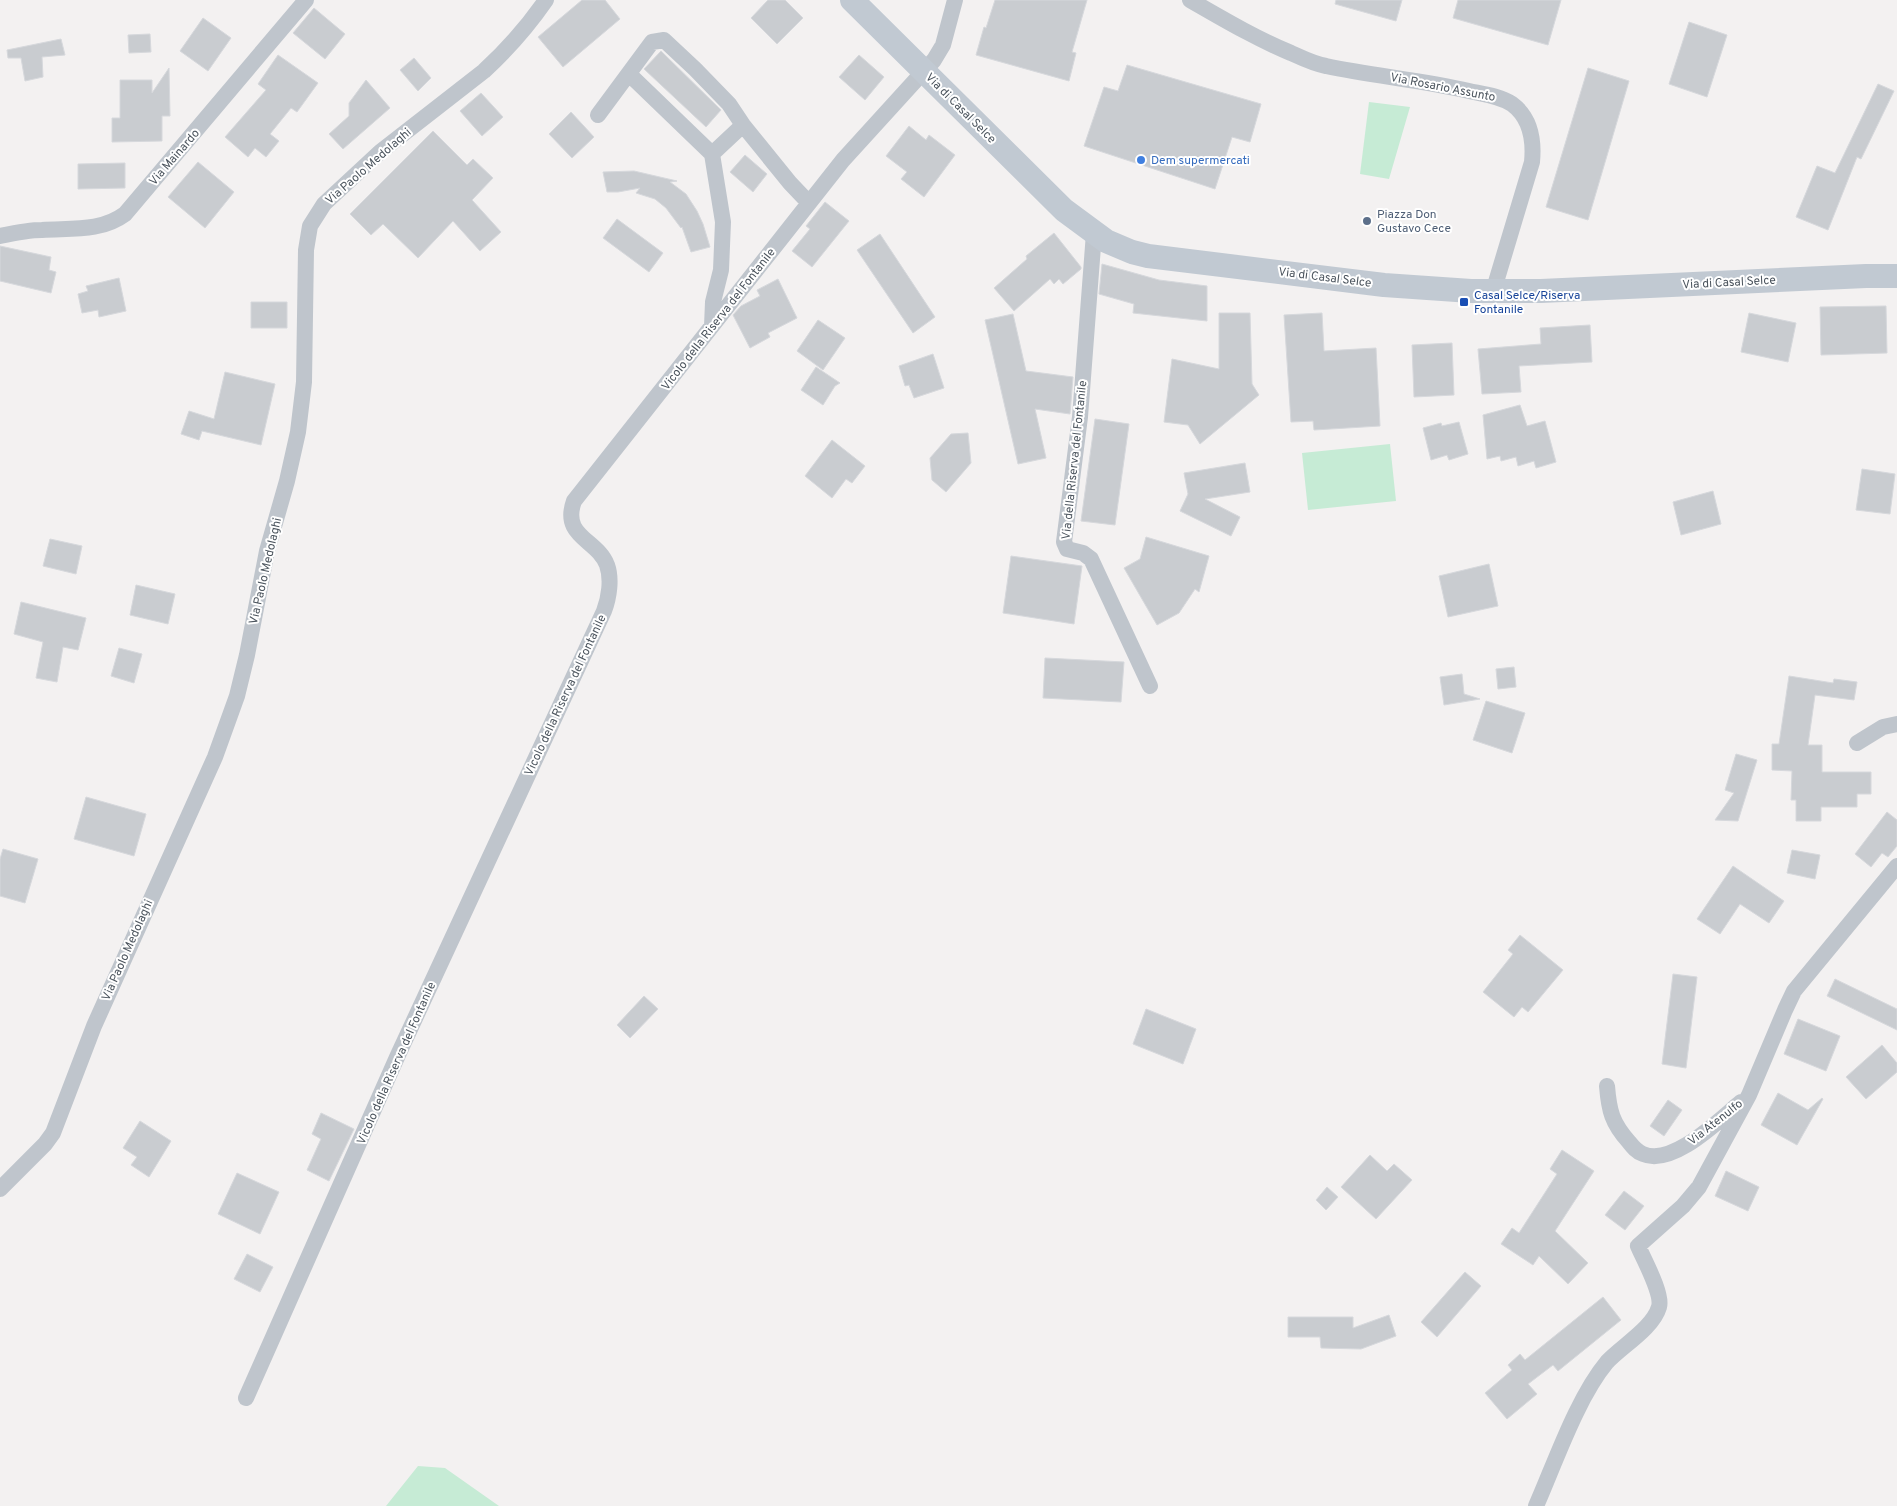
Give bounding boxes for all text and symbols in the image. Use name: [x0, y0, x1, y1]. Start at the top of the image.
street label: Via di Casal Selce: [922, 70, 999, 147]
street label: Via Rosario Assunto: [1389, 70, 1497, 106]
street label: Via Paolo Medolaghi: [322, 125, 415, 209]
street label: Via Mainardo: [146, 126, 204, 189]
place label: Dem supermercati: [1151, 153, 1250, 169]
marker: Dem supermercati: [1135, 154, 1147, 166]
place label: Piazza Don Gustavo Cece: [1377, 207, 1451, 237]
marker: Piazza Don Gustavo Cece: [1361, 215, 1373, 227]
street label: Vicolo della Riserva del Fontanile: [658, 245, 779, 394]
street label: Via di Casal Selce: [1277, 264, 1372, 292]
street label: Via di Casal Selce: [1682, 273, 1776, 293]
place label: Casal Selce/Riserva Fontanile: [1474, 288, 1580, 318]
marker: Casal Selce/Riserva Fontanile: [1458, 296, 1470, 308]
street label: Via della Riserva del Fontanile: [1059, 380, 1091, 541]
street label: Via Paolo Medolaghi: [246, 516, 286, 626]
street label: Vicolo della Riserva del Fontanile: [521, 612, 610, 779]
street label: Via Paolo Medolaghi: [98, 897, 157, 1004]
street label: Vicolo della Riserva del Fontanile: [354, 980, 440, 1147]
street label: Via Atenulfo: [1685, 1096, 1747, 1149]

